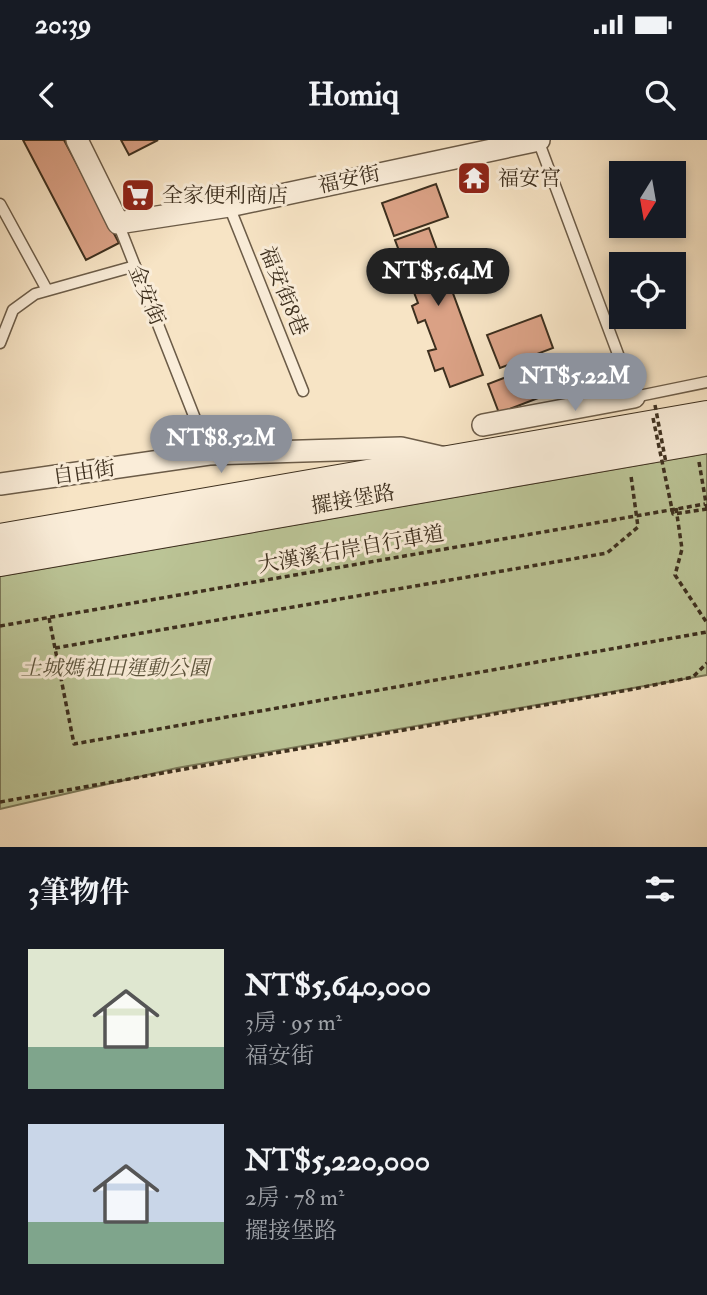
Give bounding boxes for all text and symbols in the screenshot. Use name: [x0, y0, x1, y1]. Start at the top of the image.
text: 20:39: [35, 9, 91, 41]
text: Homiq: [308, 75, 399, 115]
icon: back: [28, 76, 66, 114]
icon: search: [641, 76, 679, 114]
temple icon: 福安宮: [455, 159, 493, 197]
street label: 福安街: [315, 160, 383, 199]
north arrow: [609, 161, 686, 238]
map controls: [609, 161, 686, 329]
place label: 福安宮: [498, 165, 561, 192]
supermarket icon: 全家便利商店: [119, 176, 157, 214]
place label: 全家便利商店: [162, 182, 288, 209]
street label: 福安街8巷: [253, 243, 314, 340]
pin: NT$5.64M: [366, 248, 510, 308]
button: locate: [609, 252, 686, 329]
text: NT$5.64M: [382, 256, 494, 285]
street label: 金安街: [122, 261, 171, 329]
pin: NT$5.22M: [503, 354, 647, 413]
text: NT$5.22M: [520, 361, 630, 390]
pin: NT$8.52M: [149, 416, 293, 475]
text: NT$8.52M: [166, 423, 276, 452]
street label: 自由街: [51, 455, 117, 490]
street label: 擺接堡路: [309, 479, 397, 520]
street label: 大漢溪右岸自行車道: [256, 520, 446, 579]
park label: 土城媽祖田運動公園: [21, 655, 212, 682]
icon: filters: [641, 870, 679, 908]
text: 3筆物件: [28, 874, 130, 911]
text: NT$5,640,000: [245, 967, 431, 1004]
icon: home: [84, 977, 168, 1061]
text: 3房 · 95 m²: [245, 1008, 342, 1037]
text: 福安街: [245, 1041, 314, 1070]
text: NT$5,220,000: [245, 1142, 430, 1179]
icon: home: [84, 1152, 168, 1236]
text: 2房 · 78 m²: [245, 1183, 344, 1212]
text: 擺接堡路: [245, 1216, 337, 1245]

